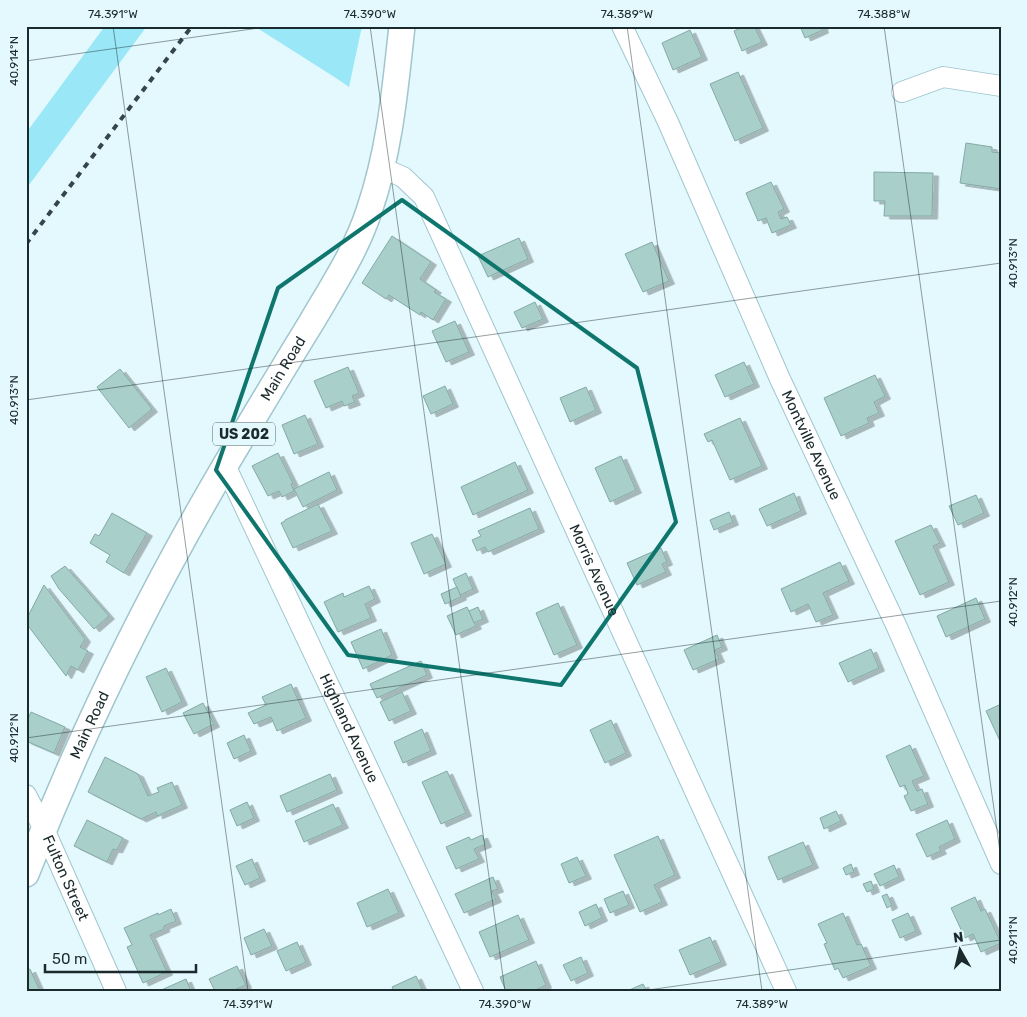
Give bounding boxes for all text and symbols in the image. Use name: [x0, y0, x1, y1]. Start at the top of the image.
text: 74.391°W: [88, 7, 138, 21]
text: 74.390°W: [344, 7, 397, 21]
text: 74.389°W: [601, 7, 654, 21]
text: 74.388°W: [858, 7, 911, 21]
text: 40.914°N: [7, 36, 21, 86]
text: 40.913°N: [1006, 238, 1020, 288]
street label: Main Road: [257, 333, 310, 404]
text: 40.913°N: [7, 375, 21, 425]
street label: Montville Avenue: [778, 388, 845, 503]
road number: US 202: [213, 422, 275, 446]
street label: Morris Avenue: [565, 521, 623, 619]
text: 40.912°N: [1006, 577, 1020, 627]
street label: Highland Avenue: [316, 671, 382, 786]
street label: Main Road: [66, 688, 113, 762]
text: 40.912°N: [7, 713, 21, 763]
street label: Fulton Street: [39, 832, 93, 924]
text: 40.911°N: [1006, 916, 1020, 964]
north arrow: [934, 924, 984, 974]
text: N: [952, 929, 964, 947]
scale bar: [45, 942, 196, 974]
text: 50 m: [52, 950, 87, 968]
text: 74.391°W: [223, 997, 273, 1011]
text: 74.390°W: [479, 997, 532, 1011]
text: 74.389°W: [736, 997, 789, 1011]

